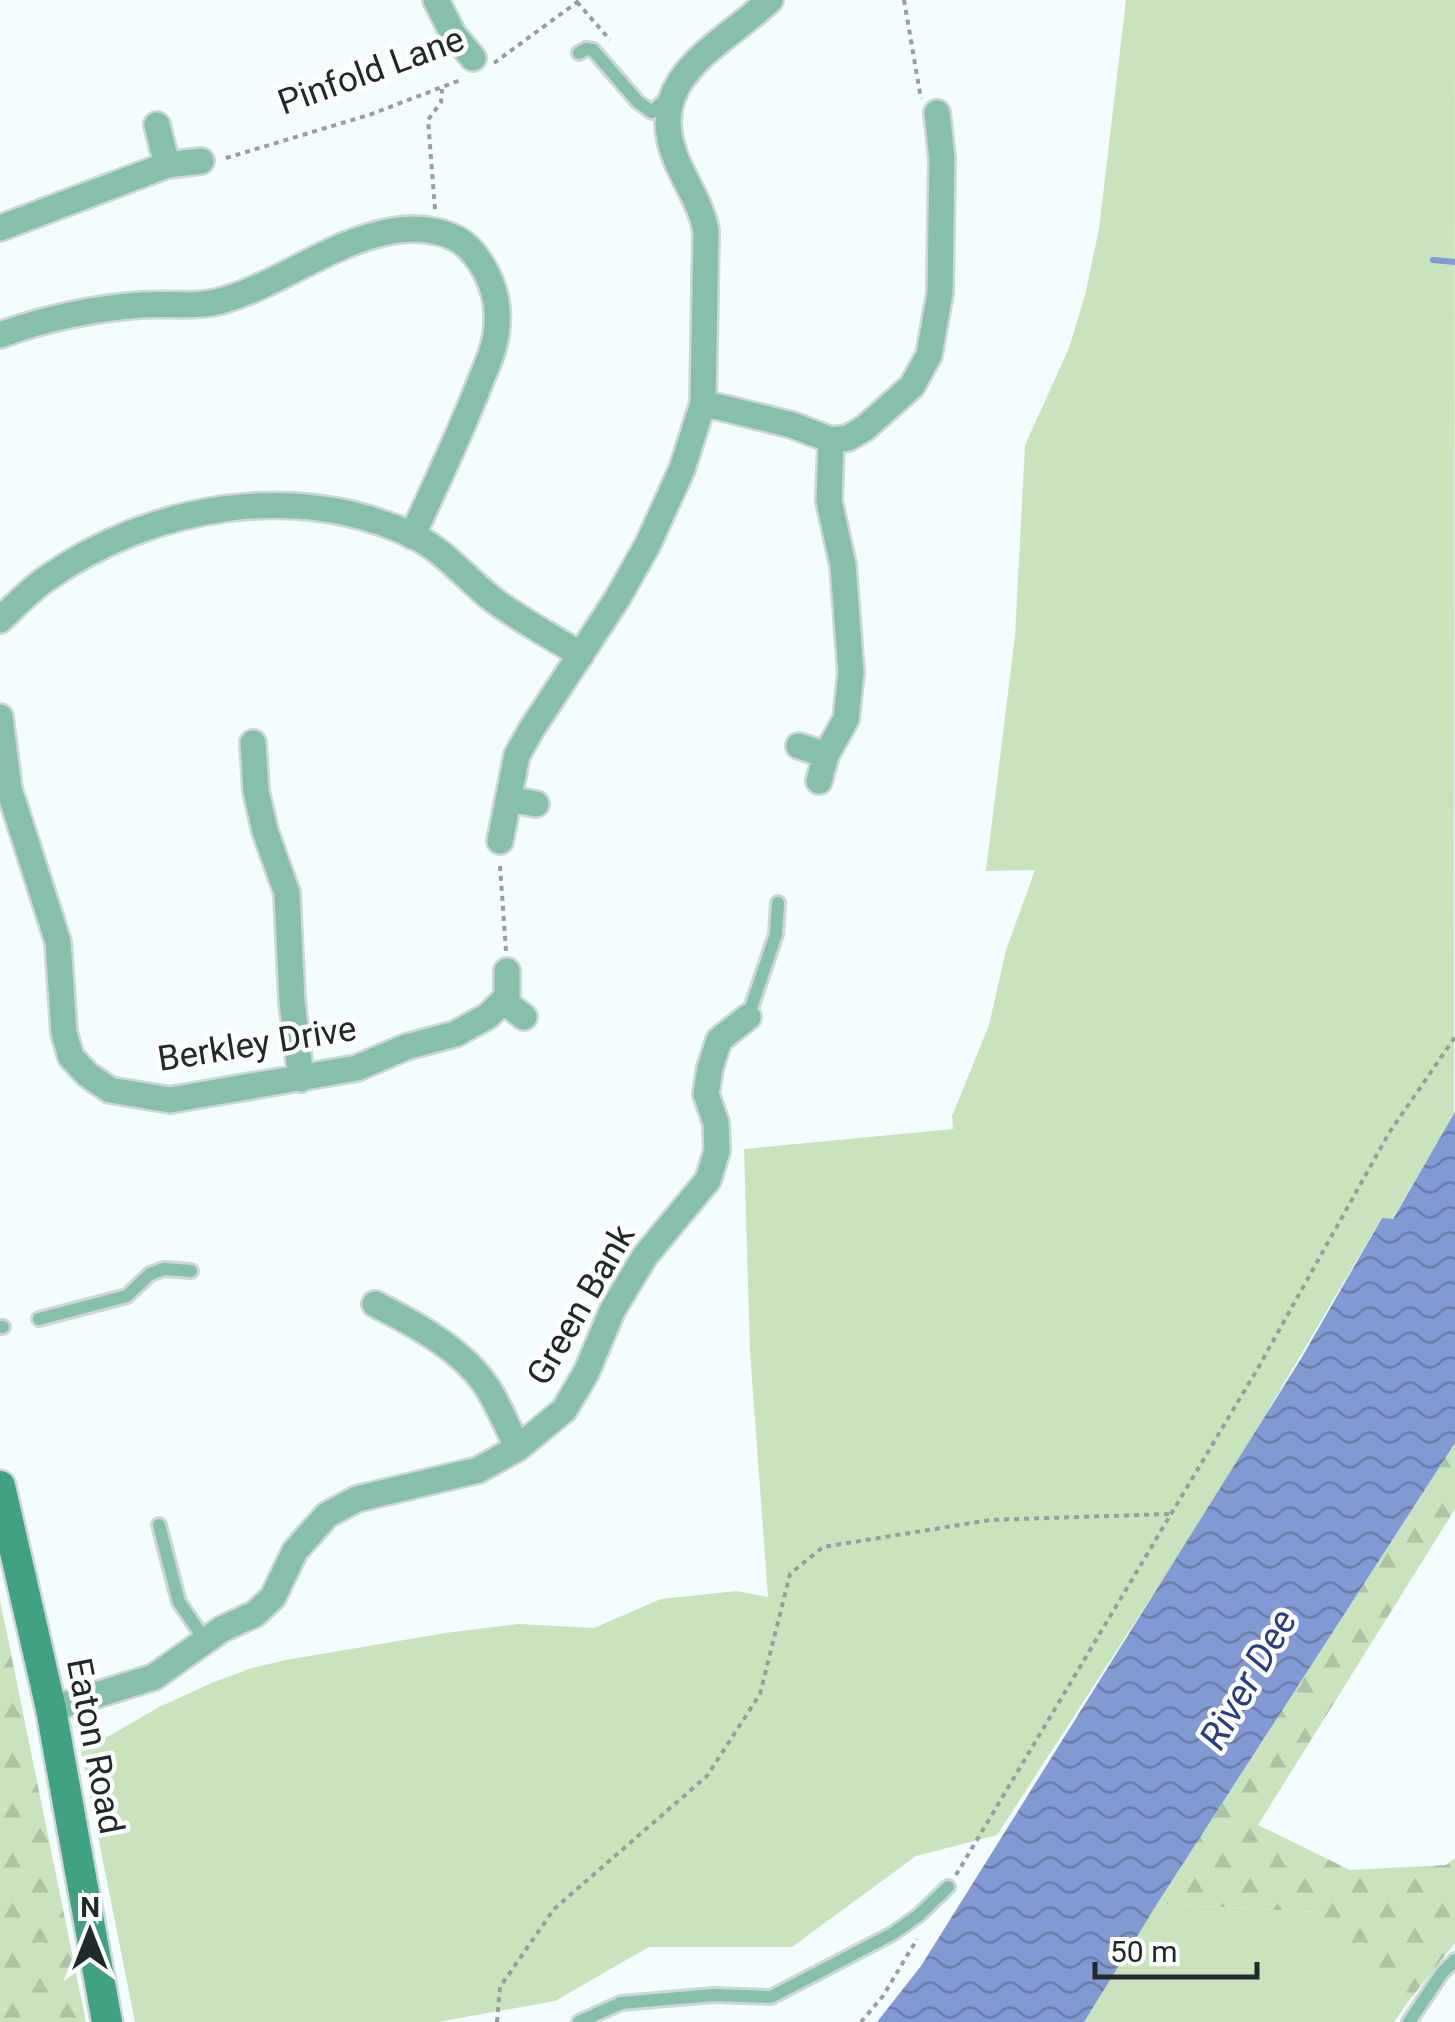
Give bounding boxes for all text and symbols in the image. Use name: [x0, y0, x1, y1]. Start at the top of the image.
street label: Pinfold Lane: [272, 18, 470, 124]
street label: Berkley Drive: [155, 1008, 359, 1080]
street label: Green Bank: [519, 1217, 643, 1393]
water label: River Dee: [1190, 1601, 1306, 1757]
street label: Eaton Road: [58, 1655, 132, 1837]
north arrow: [40, 1882, 140, 1982]
text: N: [80, 1891, 100, 1924]
scale bar: [1095, 1917, 1258, 1979]
text: 50 m: [1110, 1934, 1177, 1969]

